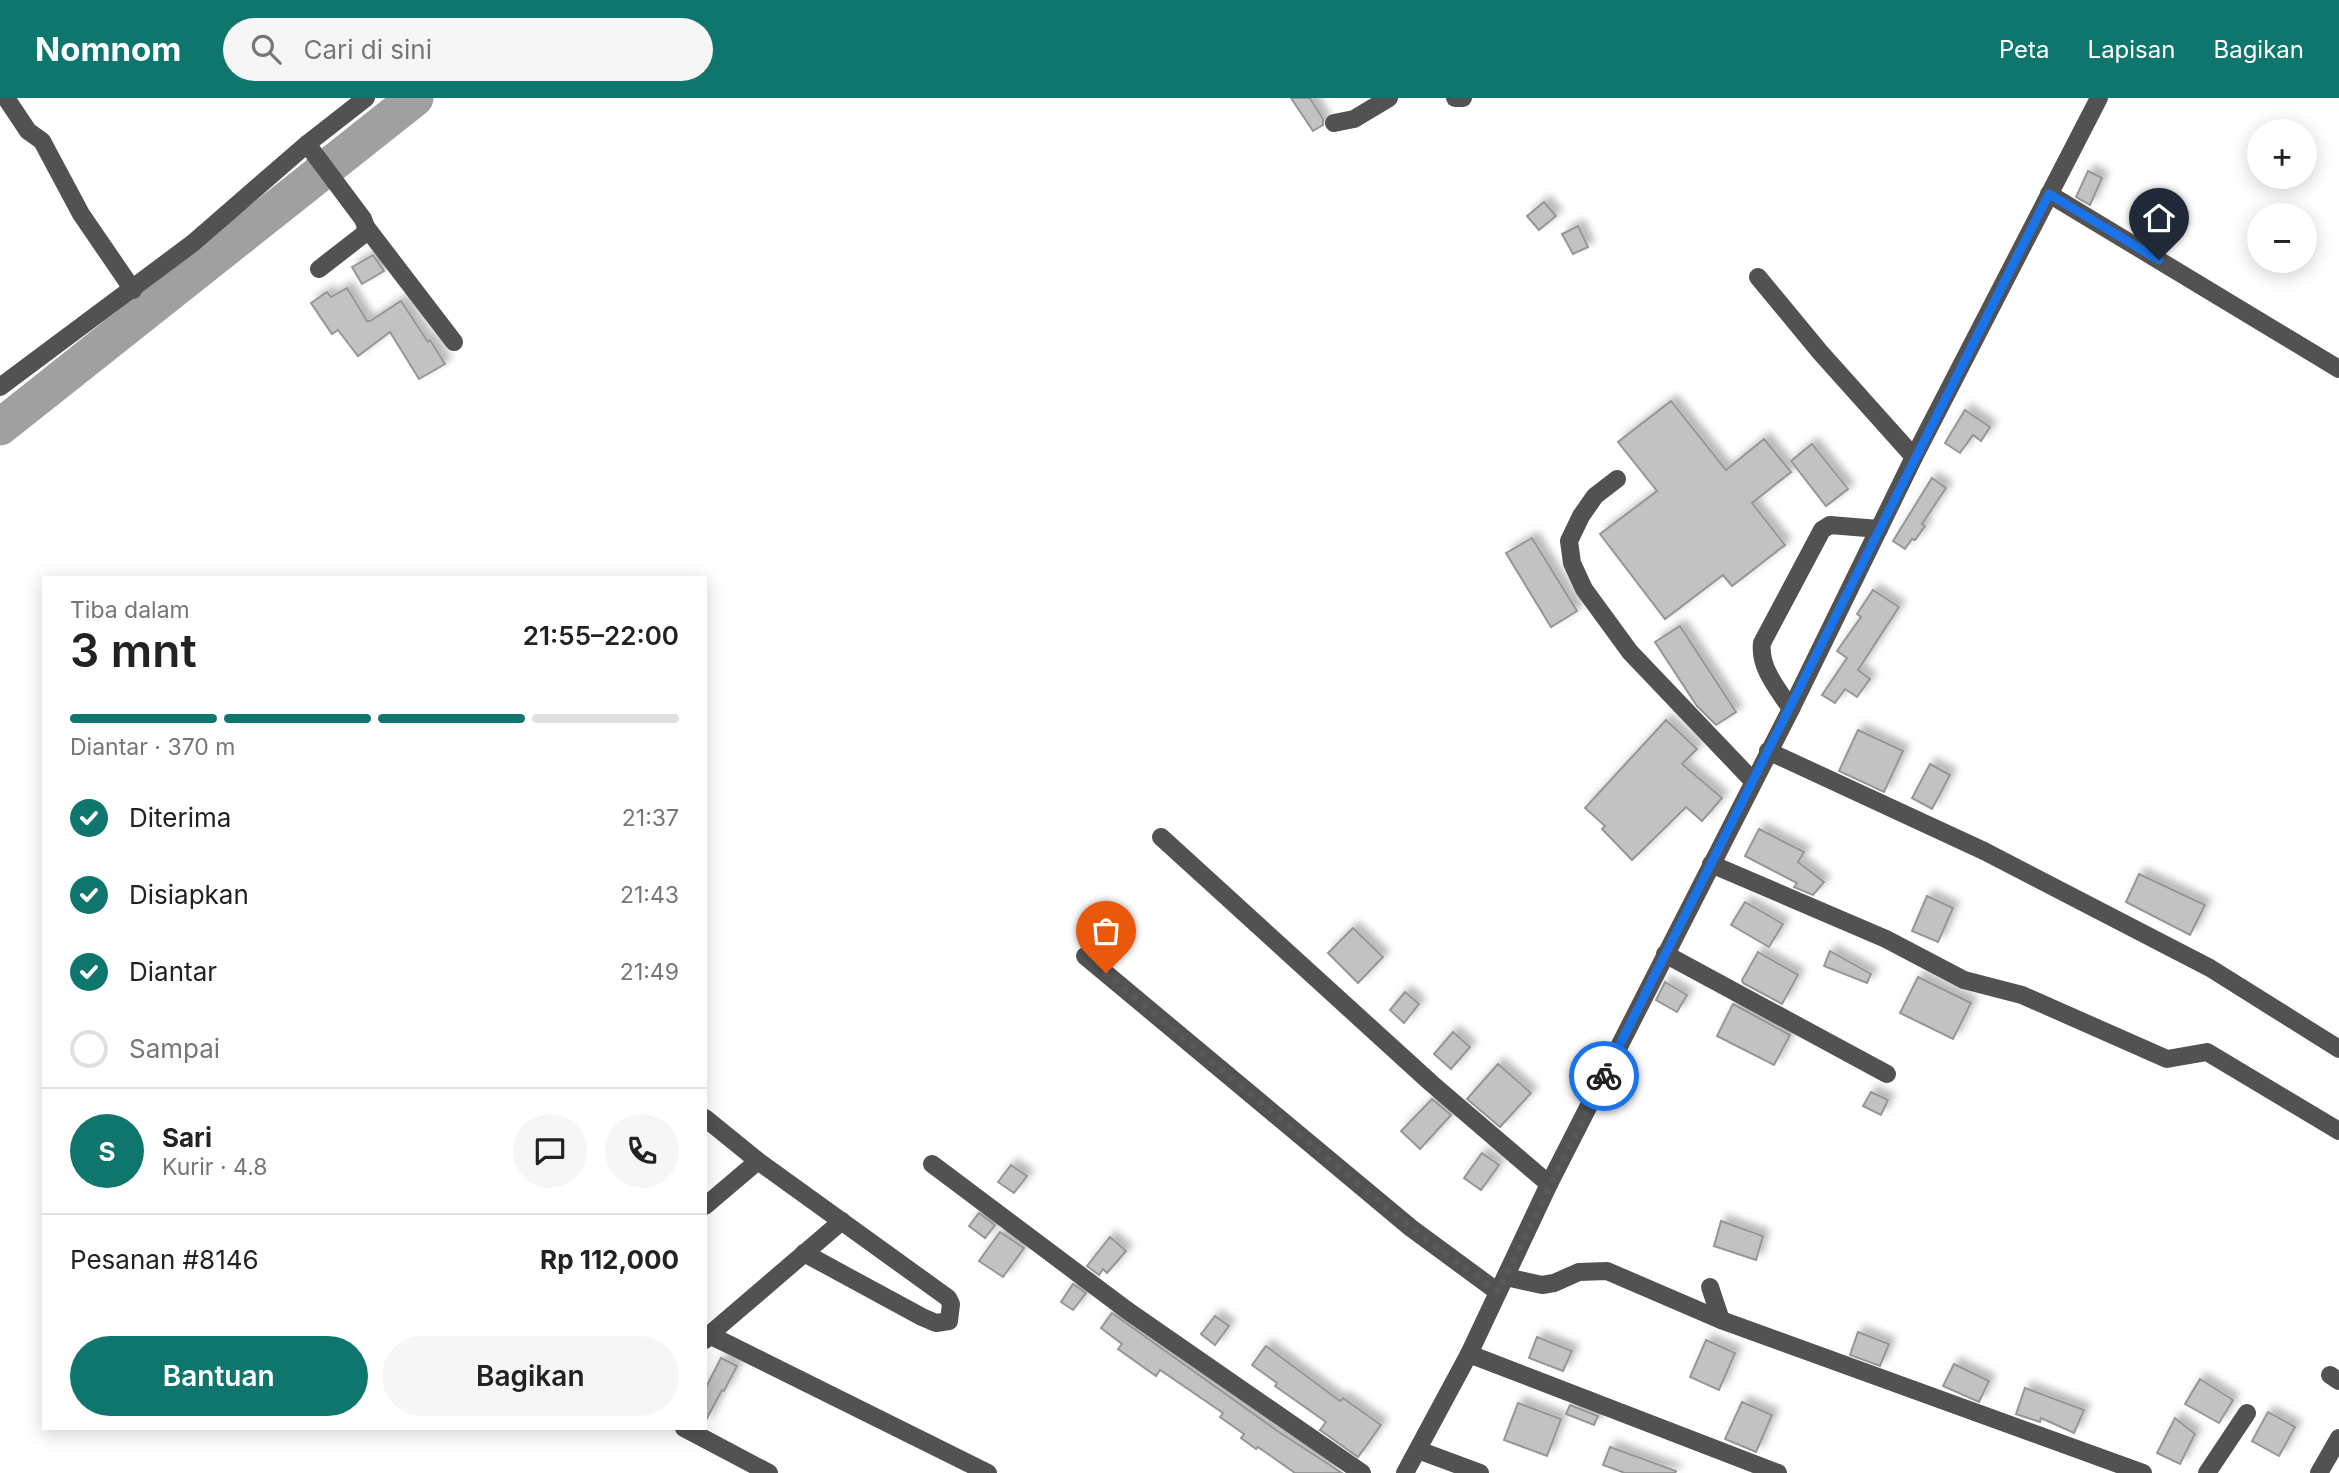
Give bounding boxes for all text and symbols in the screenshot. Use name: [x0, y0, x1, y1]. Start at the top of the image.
search box: [223, 18, 713, 81]
text: Nomnom: [35, 29, 181, 69]
icon: search: [247, 30, 285, 68]
text: Cari di sini: [303, 34, 432, 65]
text: Peta: [1999, 35, 2050, 64]
text: Lapisan: [2088, 35, 2175, 64]
text: Bagikan: [2213, 35, 2304, 64]
map controls: [2247, 119, 2317, 273]
button: +: [2247, 119, 2317, 189]
pin: [2129, 188, 2189, 260]
icon: home: [2140, 199, 2178, 237]
button: −: [2247, 203, 2317, 273]
text: Tiba dalam: [70, 596, 190, 624]
text: 21:55–22:00: [523, 620, 679, 651]
text: 3 mnt: [70, 622, 197, 678]
text: Diantar · 370 m: [70, 733, 235, 761]
icon: check: [70, 799, 108, 837]
text: Diterima: [129, 802, 231, 833]
text: 21:37: [622, 804, 679, 832]
icon: check: [70, 876, 108, 914]
text: Disiapkan: [129, 879, 249, 910]
text: 21:43: [620, 881, 679, 909]
pin: [1076, 901, 1136, 973]
icon: bag: [1087, 912, 1125, 950]
icon: check: [70, 953, 108, 991]
text: Diantar: [129, 956, 217, 987]
text: 21:49: [620, 958, 679, 986]
text: Sampai: [129, 1033, 220, 1064]
courier: [1569, 1041, 1639, 1111]
icon: bike: [1585, 1057, 1623, 1095]
button: chat: [513, 1114, 587, 1188]
button: phone: [605, 1114, 679, 1188]
text: Sari: [162, 1122, 212, 1153]
text: S: [98, 1136, 116, 1167]
text: Kurir · 4.8: [162, 1153, 268, 1181]
text: Pesanan #8146: [70, 1244, 259, 1275]
text: Rp 112,000: [540, 1244, 679, 1275]
button: Bantuan: [70, 1336, 368, 1416]
button: Bagikan: [382, 1336, 679, 1416]

